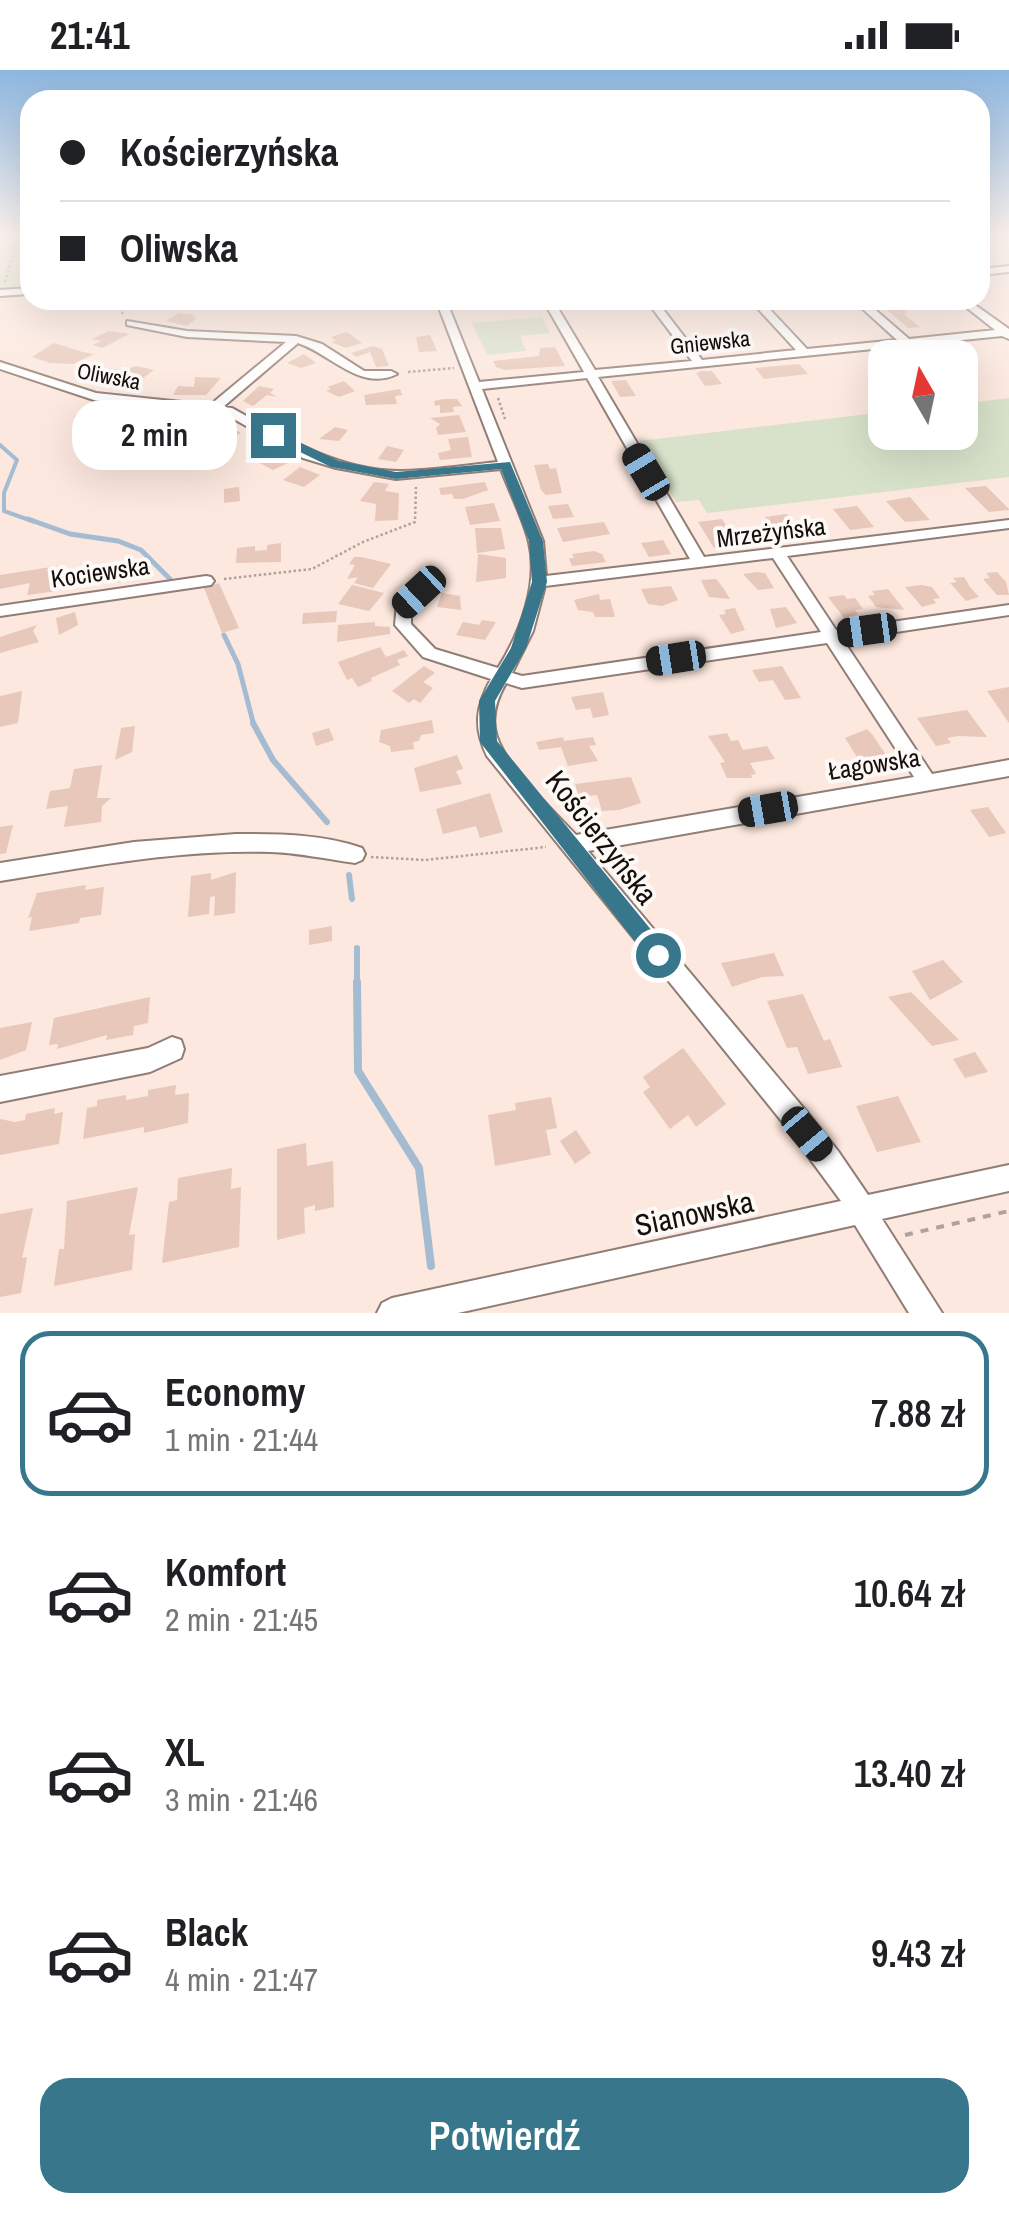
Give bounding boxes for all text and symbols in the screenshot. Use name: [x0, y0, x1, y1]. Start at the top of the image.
text: 21:41: [50, 10, 130, 61]
text: Kościerzyńska: [120, 127, 338, 178]
text: Oliwska: [120, 223, 238, 274]
street label: Gniewska: [669, 323, 751, 361]
north arrow: [868, 340, 978, 450]
map controls: [868, 340, 978, 450]
street label: Oliwska: [75, 355, 143, 397]
callout: 2 min: [73, 400, 238, 470]
text: 2 min: [121, 413, 188, 456]
route end: [251, 413, 296, 458]
car: [618, 439, 674, 505]
street label: Mrzeżyńska: [715, 508, 828, 556]
street label: Kociewska: [49, 548, 152, 596]
car: [387, 561, 451, 623]
car: [835, 611, 899, 649]
car: [644, 638, 708, 678]
street label: Łagowska: [826, 740, 923, 788]
street label: Kościerzyńska: [537, 762, 667, 913]
car: [736, 789, 800, 829]
route start: [636, 933, 681, 978]
car: [776, 1101, 838, 1167]
street label: Sianowska: [631, 1181, 757, 1245]
text: Economy: [165, 1367, 305, 1418]
icon: car: [45, 1369, 135, 1459]
text: 7.88 zł: [871, 1388, 964, 1439]
text: 1 min · 21:44: [165, 1418, 318, 1461]
text: Komfort: [165, 1547, 286, 1598]
icon: car: [45, 1549, 135, 1639]
text: 10.64 zł: [854, 1568, 964, 1619]
text: 2 min · 21:45: [165, 1598, 318, 1641]
text: XL: [165, 1727, 205, 1778]
icon: car: [45, 1729, 135, 1819]
text: 13.40 zł: [854, 1748, 964, 1799]
text: 3 min · 21:46: [165, 1778, 318, 1821]
text: Black: [165, 1907, 248, 1958]
icon: car: [45, 1909, 135, 1999]
text: 9.43 zł: [871, 1928, 964, 1979]
text: 4 min · 21:47: [165, 1958, 318, 2001]
button: Potwierdź: [40, 2078, 969, 2193]

